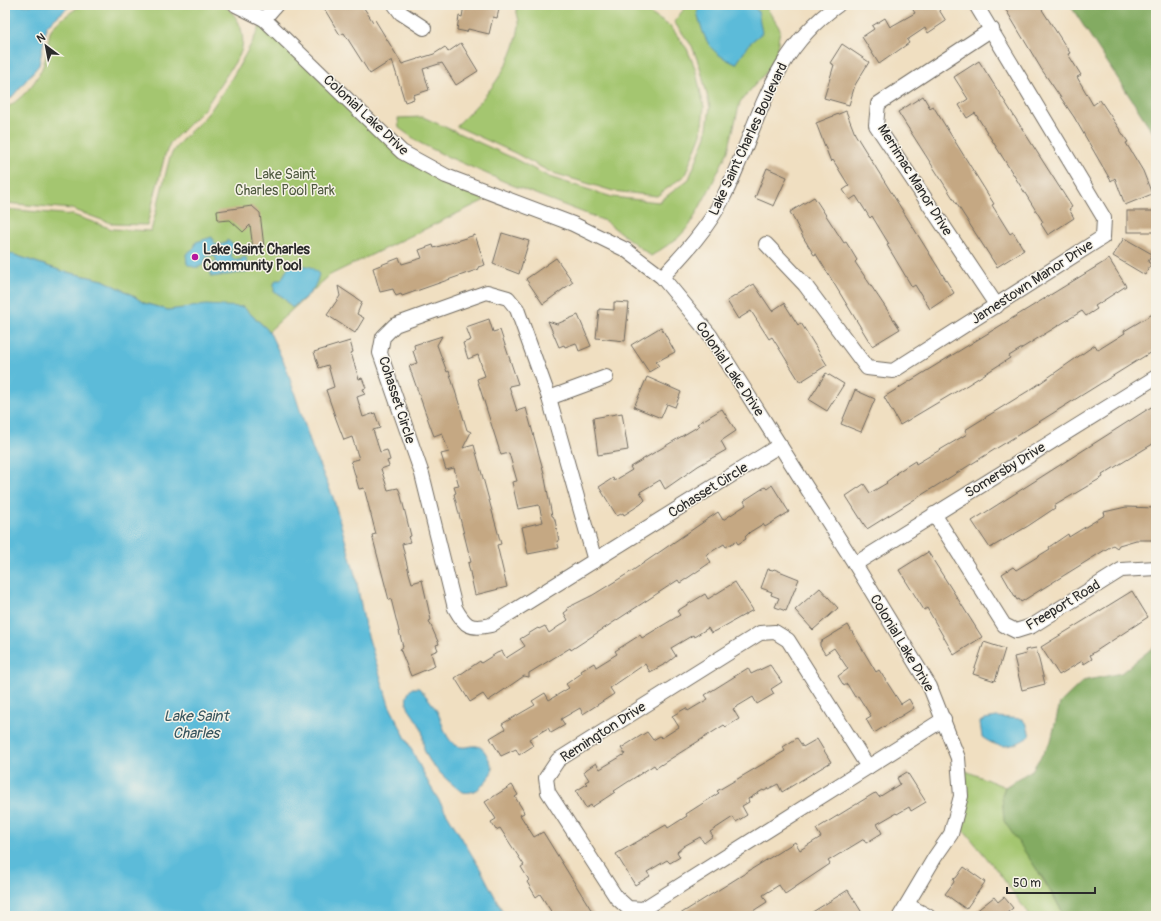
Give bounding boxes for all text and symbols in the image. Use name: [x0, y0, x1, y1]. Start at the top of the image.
north arrow: [26, 26, 66, 66]
text: N: [34, 30, 48, 45]
street label: Lake Saint Charles Boulevard: [705, 60, 791, 218]
street label: Colonial Lake Drive: [320, 71, 412, 159]
street label: Merrimac Manor Drive: [874, 121, 956, 239]
park label: Lake Saint Charles Pool Park: [235, 166, 335, 199]
street label: Jamestown Manor Drive: [968, 236, 1096, 328]
place label: Lake Saint Charles Community Pool: [203, 241, 311, 274]
marker: Lake Saint Charles Community Pool: [190, 252, 200, 262]
street label: Colonial Lake Drive: [692, 319, 768, 420]
street label: Cohasset Circle: [375, 354, 419, 446]
street label: Somersby Drive: [962, 438, 1048, 501]
street label: Cohasset Circle: [665, 459, 751, 521]
street label: Freeport Road: [1023, 576, 1103, 634]
street label: Colonial Lake Drive: [866, 591, 938, 695]
street label: Remington Drive: [557, 698, 649, 766]
water label: Lake Saint Charles: [164, 707, 230, 743]
scale bar: [1007, 869, 1095, 895]
text: 50 m: [1013, 876, 1041, 891]

